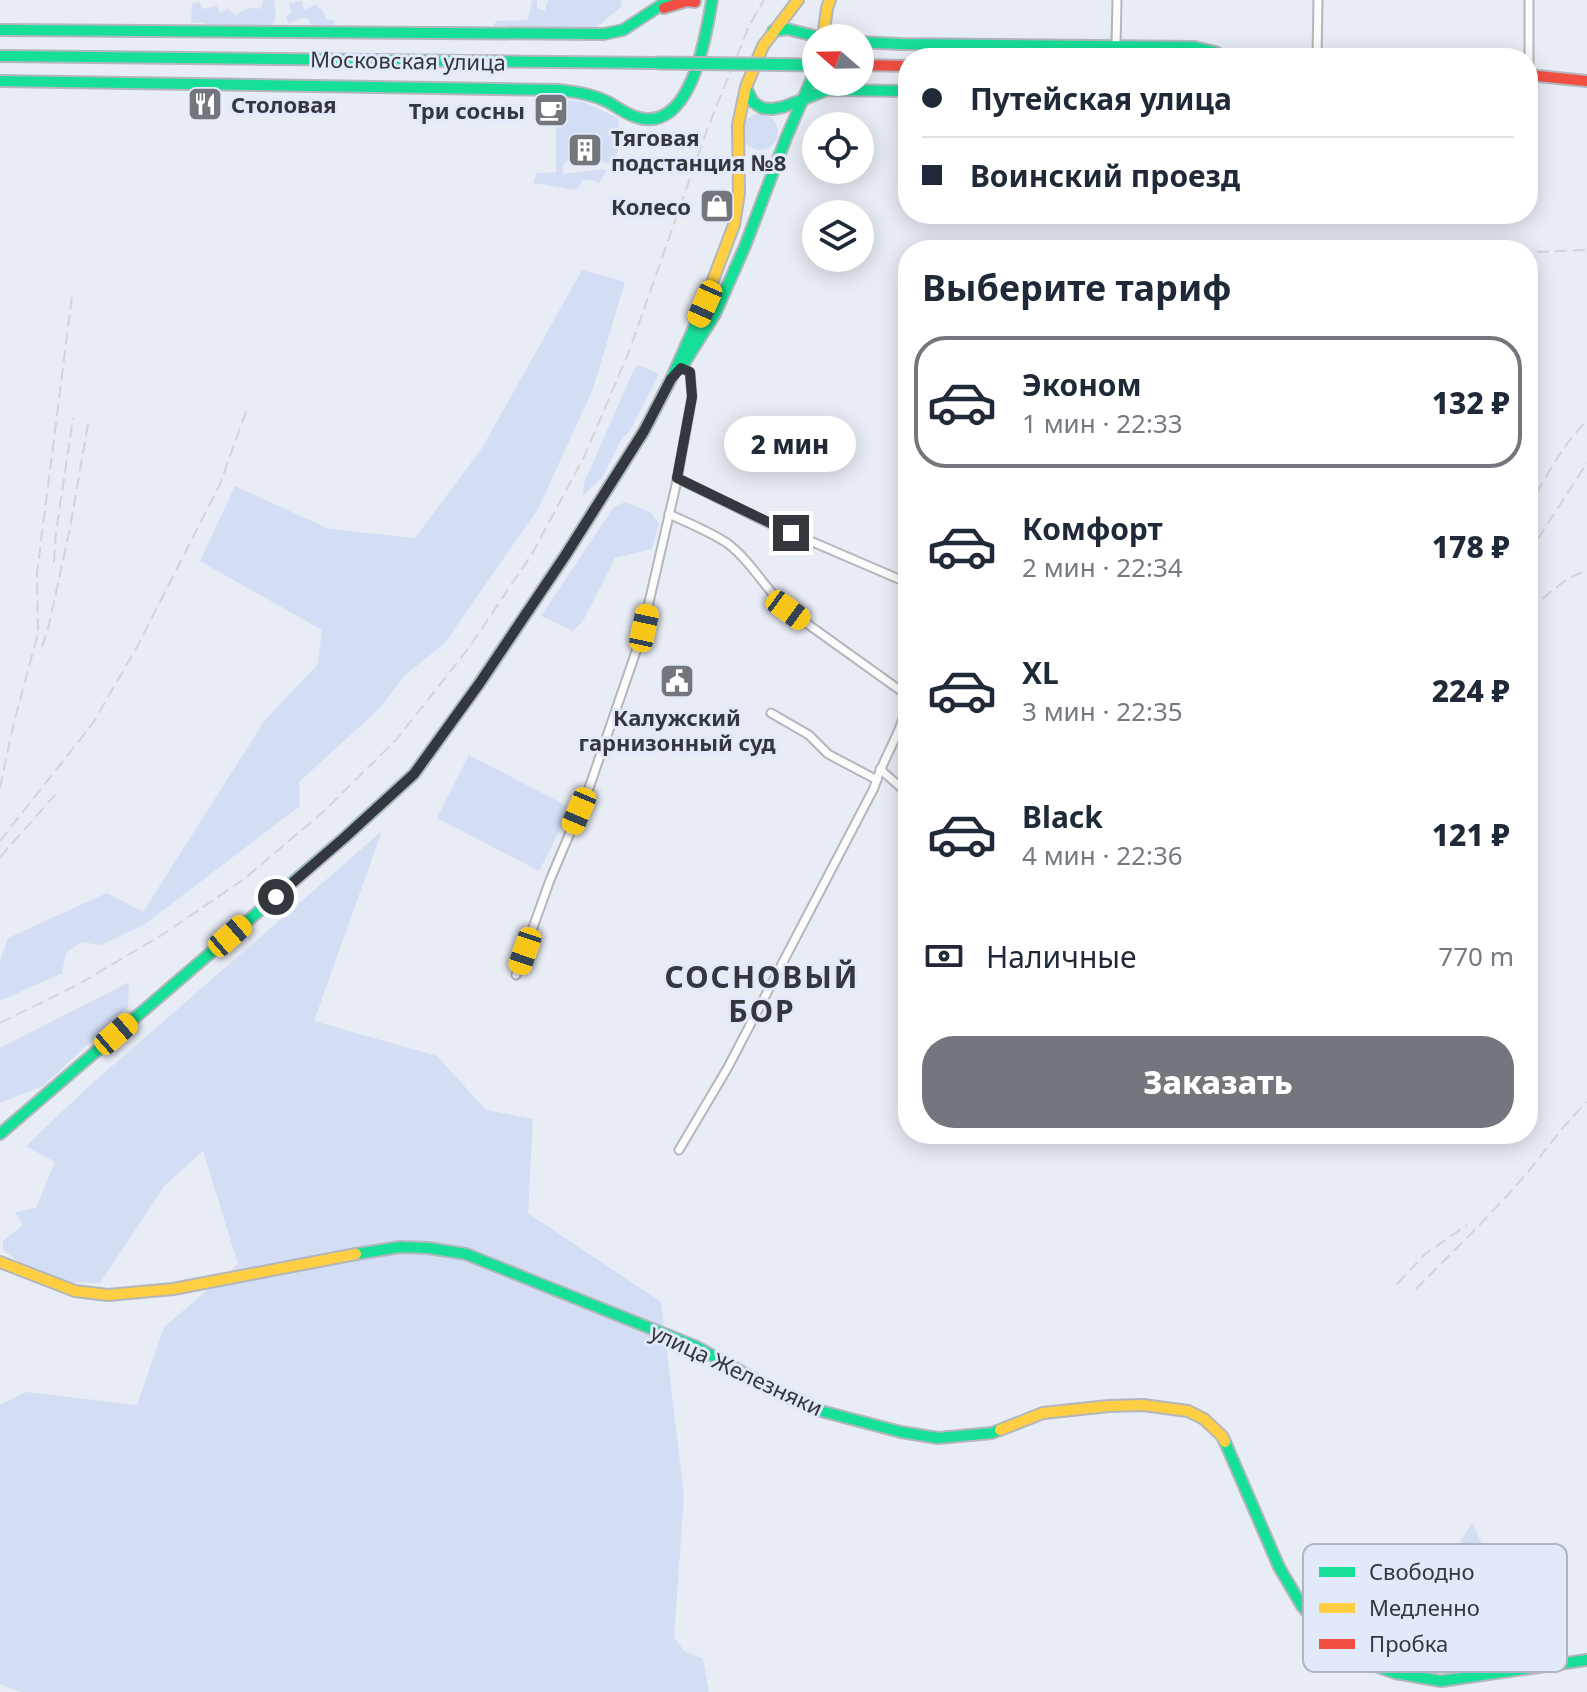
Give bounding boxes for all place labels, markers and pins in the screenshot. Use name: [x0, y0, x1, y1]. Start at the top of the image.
restaurant icon: Столовая: [186, 85, 224, 123]
place label: Столовая: [231, 89, 337, 119]
cafe icon: Три сосны: [532, 91, 570, 129]
place label: Три сосны: [409, 95, 525, 125]
place label: Тяговая подстанция №8: [611, 122, 786, 177]
building icon: Тяговая подстанция №8: [566, 131, 604, 169]
shop icon: Колесо: [698, 187, 736, 225]
place label: Колесо: [611, 191, 691, 221]
public building icon: Калужский гарнизонный суд: [658, 662, 696, 700]
place label: Калужский гарнизонный суд: [579, 702, 776, 757]

